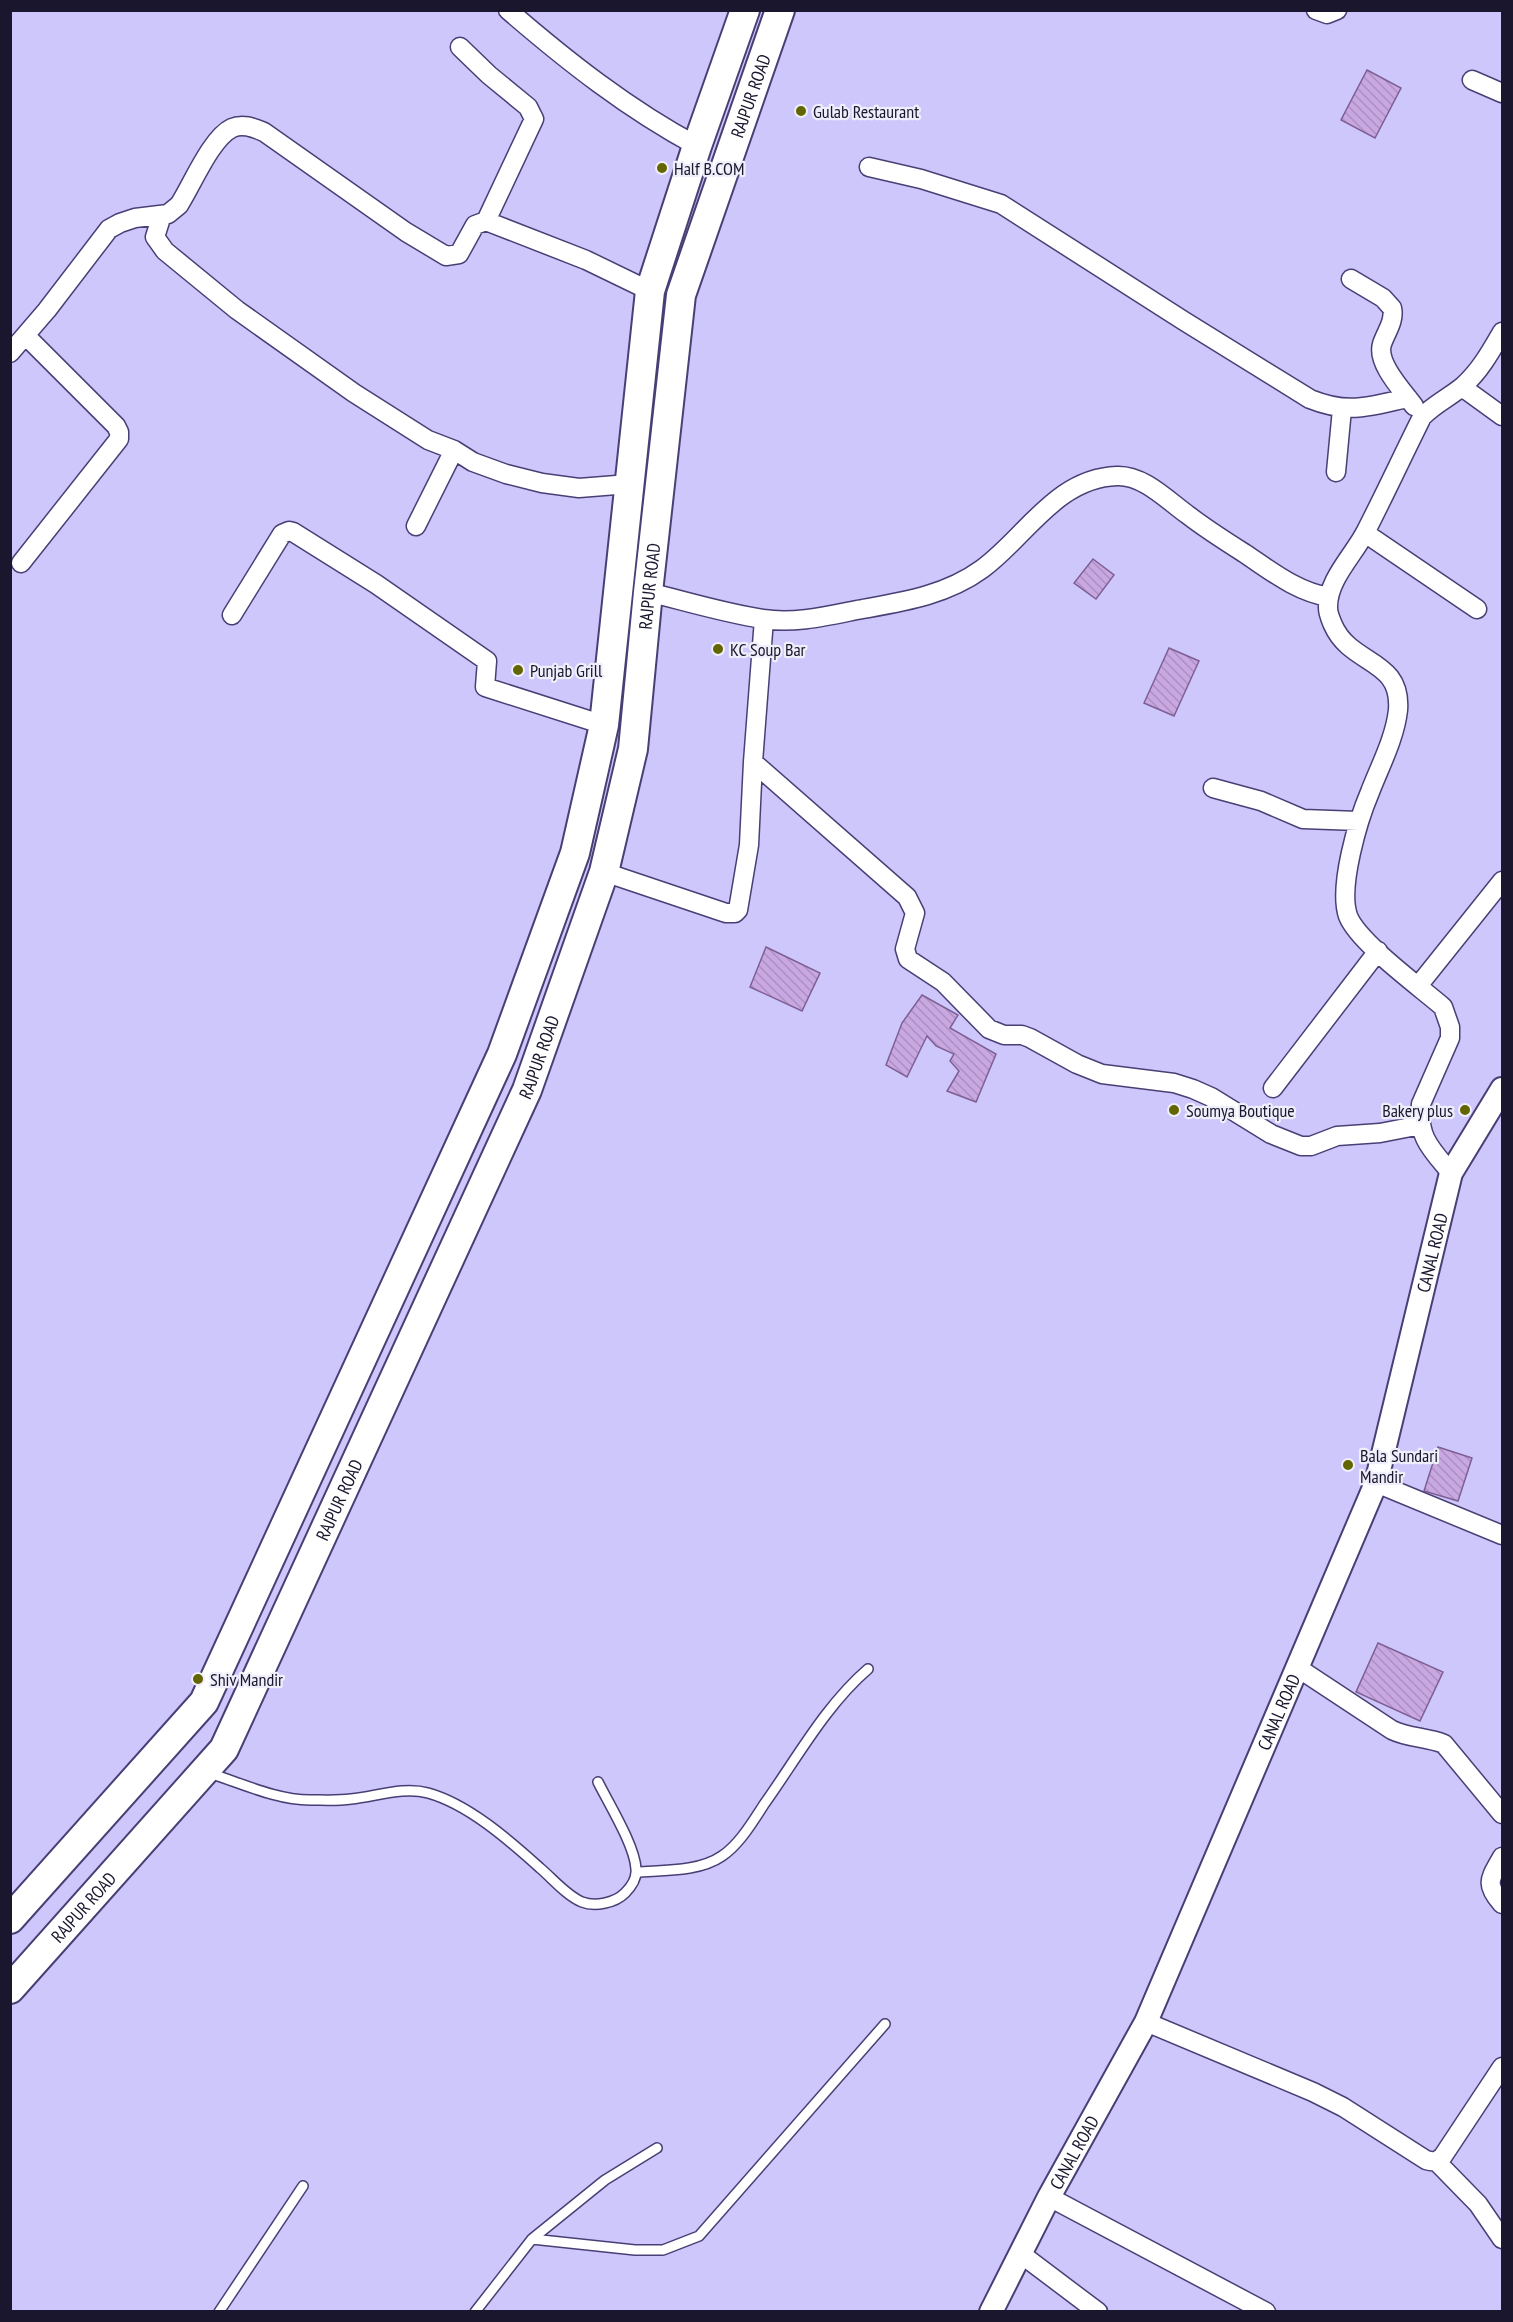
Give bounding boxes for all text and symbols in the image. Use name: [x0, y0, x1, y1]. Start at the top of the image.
street label: RAJPUR ROAD: [725, 51, 775, 140]
place label: Gulab Restaurant: [813, 100, 919, 123]
marker: Gulab Restaurant: [794, 104, 808, 118]
place label: Half B.COM: [674, 157, 744, 180]
marker: Half B.COM: [655, 161, 669, 175]
street label: RAJPUR ROAD: [633, 542, 665, 630]
place label: KC Soup Bar: [730, 638, 806, 661]
marker: KC Soup Bar: [711, 642, 725, 656]
place label: Punjab Grill: [530, 659, 603, 682]
marker: Punjab Grill: [511, 663, 525, 677]
street label: RAJPUR ROAD: [513, 1012, 564, 1102]
place label: Soumya Boutique: [1186, 1099, 1295, 1122]
place label: Bakery plus: [1382, 1099, 1453, 1122]
marker: Soumya Boutique: [1167, 1103, 1181, 1117]
marker: Bakery plus: [1458, 1103, 1472, 1117]
street label: CANAL ROAD: [1411, 1211, 1452, 1295]
place label: Bala Sundari Mandir: [1360, 1444, 1438, 1488]
street label: RAJPUR ROAD: [310, 1455, 367, 1544]
marker: Bala Sundari Mandir: [1341, 1458, 1355, 1472]
place label: Shiv Mandir: [210, 1668, 283, 1691]
street label: CANAL ROAD: [1252, 1670, 1305, 1754]
marker: Shiv Mandir: [191, 1672, 205, 1686]
street label: RAJPUR ROAD: [46, 1867, 121, 1947]
street label: CANAL ROAD: [1044, 2111, 1103, 2193]

